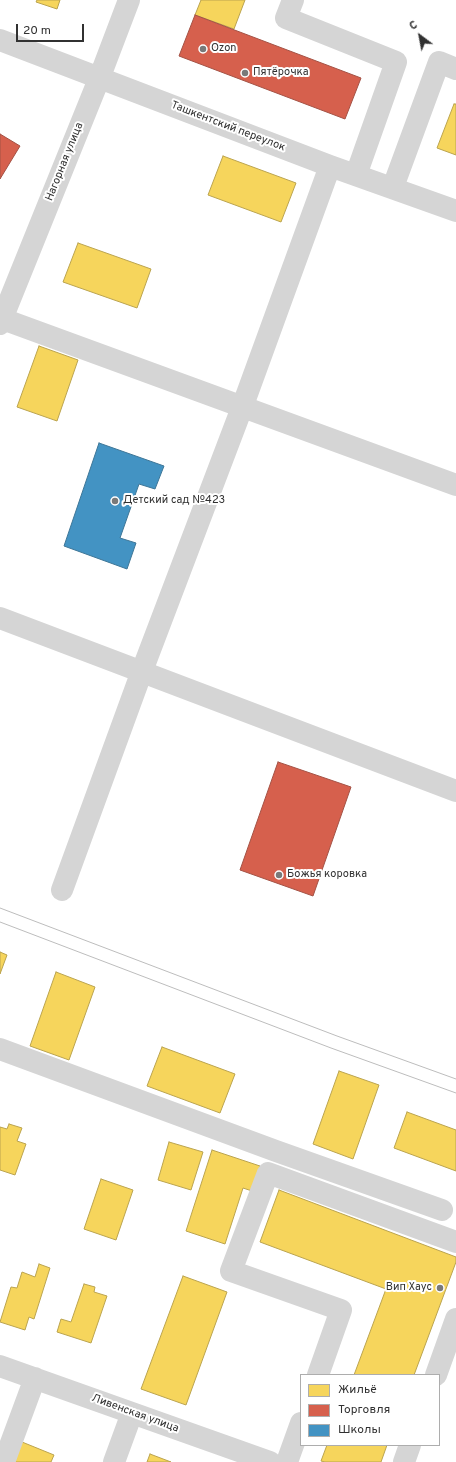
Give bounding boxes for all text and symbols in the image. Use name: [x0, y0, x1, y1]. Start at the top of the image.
scale bar: [18, 16, 86, 42]
north arrow: [400, 16, 440, 56]
text: С: [407, 18, 420, 34]
text: 20 m: [23, 23, 51, 39]
place label: Ozon: [211, 42, 237, 56]
marker: Ozon: [198, 44, 208, 54]
place label: Пятёрочка: [253, 66, 309, 80]
marker: Пятёрочка: [240, 68, 250, 78]
street label: Ташкентский переулок: [169, 99, 287, 155]
street label: Нагорная улица: [43, 121, 87, 203]
place label: Детский сад №423: [123, 494, 225, 508]
marker: Детский сад №423: [110, 496, 120, 506]
place label: Божья коровка: [287, 868, 367, 882]
marker: Божья коровка: [274, 870, 284, 880]
place label: Вип Хаус: [386, 1281, 432, 1295]
marker: Вип Хаус: [435, 1283, 445, 1293]
legend: [300, 1374, 440, 1446]
text: Жильё: [338, 1382, 377, 1398]
street label: Ливенская улица: [90, 1392, 180, 1436]
text: Торговля: [338, 1402, 390, 1418]
text: Школы: [338, 1422, 381, 1438]

